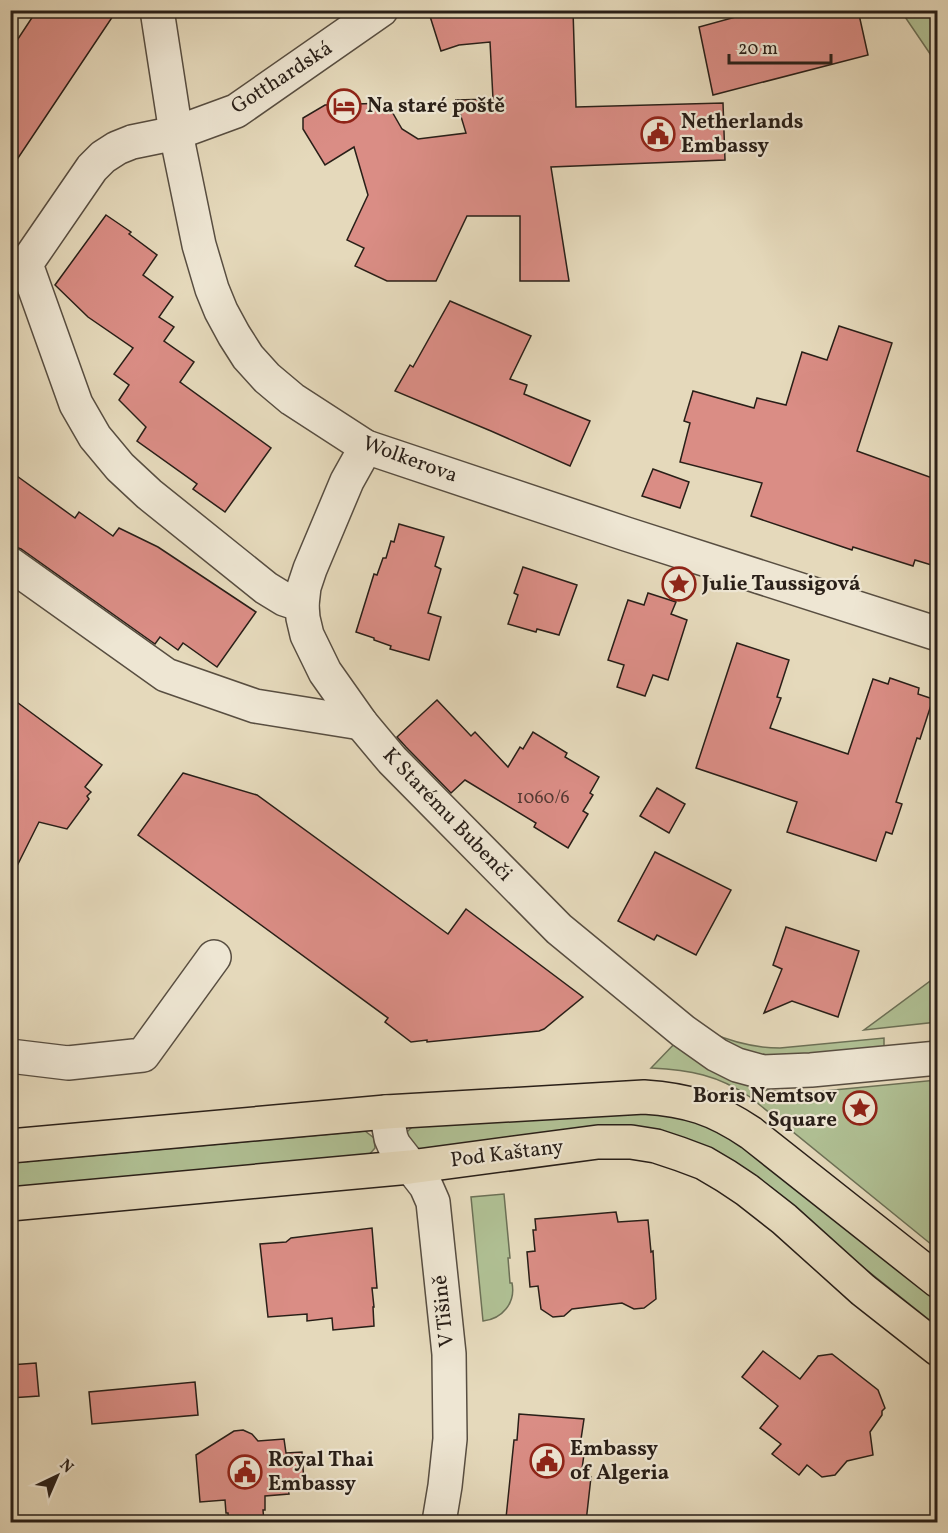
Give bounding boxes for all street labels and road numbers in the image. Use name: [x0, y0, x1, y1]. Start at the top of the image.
street label: Gotthardská: [226, 34, 338, 122]
street label: Wolkerova: [359, 429, 461, 491]
street label: K Starému Bubenči: [375, 742, 519, 888]
street label: Pod Kaštany: [449, 1133, 566, 1175]
street label: V Tišině: [426, 1273, 462, 1349]

